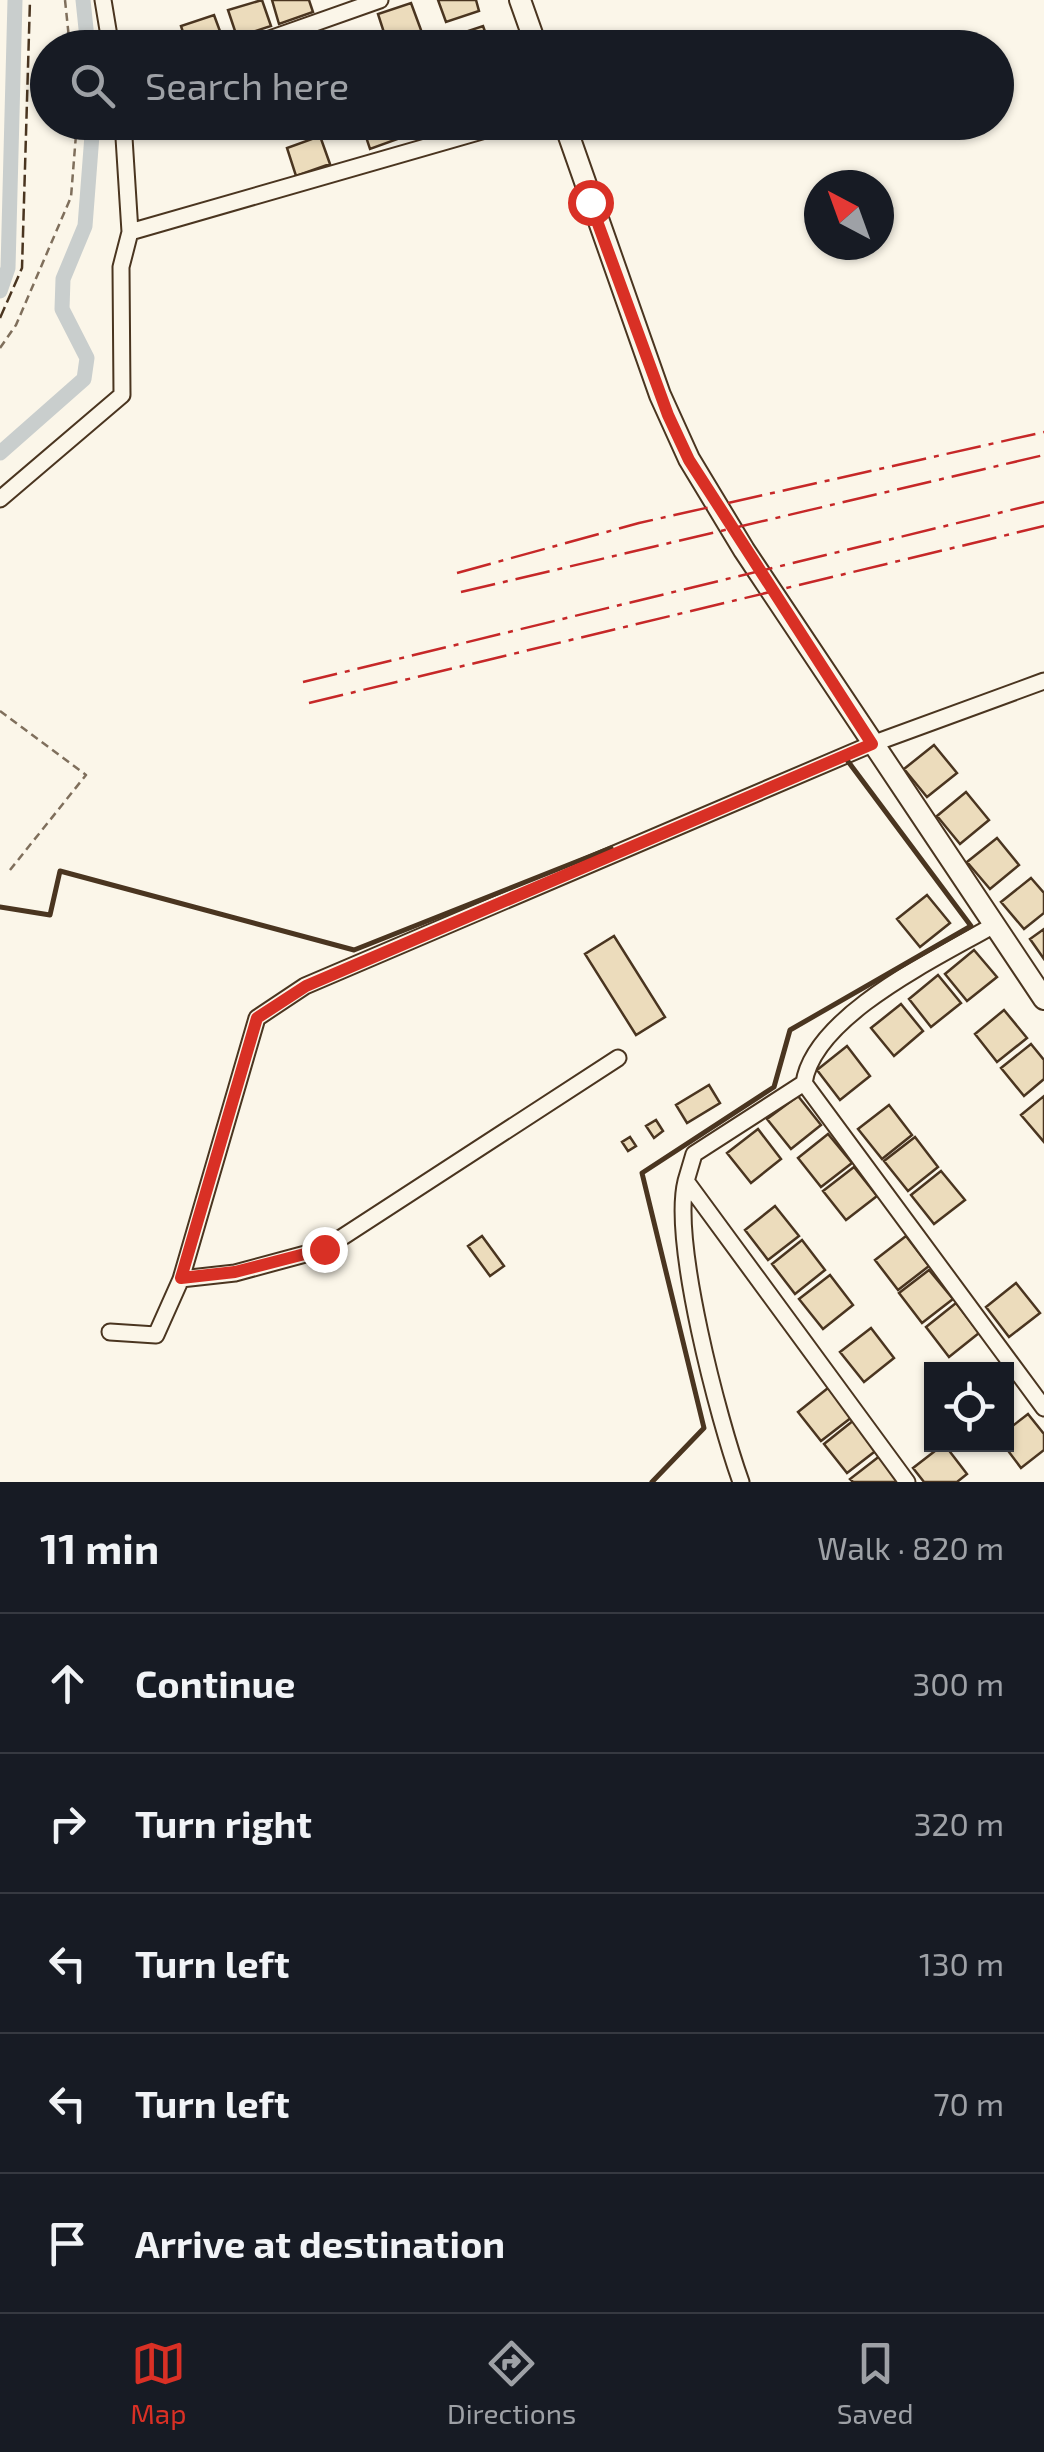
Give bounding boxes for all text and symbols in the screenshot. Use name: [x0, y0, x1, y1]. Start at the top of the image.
search box: [30, 30, 1014, 140]
icon: search: [65, 58, 120, 113]
text: Search here: [145, 62, 349, 108]
north arrow: [804, 170, 894, 260]
route start: [568, 180, 614, 226]
route end: [302, 1227, 348, 1273]
map controls: [924, 1362, 1014, 1452]
button: locate: [924, 1362, 1014, 1452]
text: 11 min: [40, 1522, 159, 1572]
text: Walk · 820 m: [817, 1528, 1004, 1566]
icon: ahead: [40, 1656, 95, 1711]
text: Continue: [135, 1660, 295, 1706]
text: 300 m: [912, 1664, 1004, 1702]
icon: right: [40, 1796, 95, 1851]
text: Turn right: [135, 1800, 312, 1846]
text: 320 m: [914, 1804, 1004, 1842]
icon: left: [40, 1936, 95, 1991]
text: Turn left: [135, 1940, 290, 1986]
text: 130 m: [919, 1944, 1004, 1982]
icon: left: [40, 2076, 95, 2131]
text: Turn left: [135, 2080, 290, 2126]
text: 70 m: [933, 2084, 1004, 2122]
icon: arrive: [40, 2216, 95, 2271]
text: Arrive at destination: [135, 2220, 505, 2266]
tab: Map: [130, 2336, 186, 2430]
tab: Directions: [447, 2336, 576, 2430]
tab: Saved: [837, 2336, 914, 2430]

